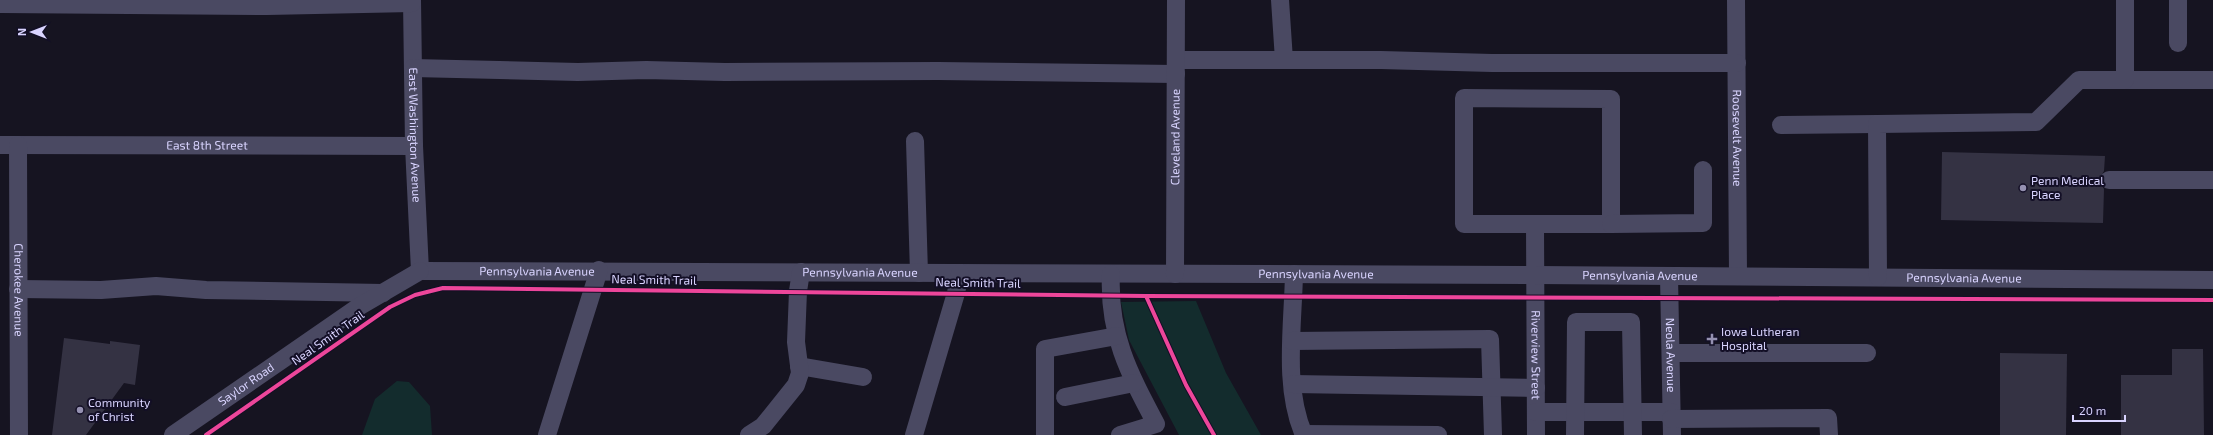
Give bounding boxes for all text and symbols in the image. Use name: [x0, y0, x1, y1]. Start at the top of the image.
north arrow: [12, 12, 52, 52]
text: N: [15, 28, 28, 36]
street label: East Washington Avenue: [407, 67, 425, 203]
street label: Cleveland Avenue: [1167, 89, 1182, 185]
street label: Roosevelt Avenue: [1731, 89, 1745, 187]
street label: East 8th Street: [166, 137, 248, 152]
place label: Penn Medical Place: [2031, 173, 2104, 201]
marker: Penn Medical Place: [2018, 183, 2028, 193]
street label: Cherokee Avenue: [12, 243, 27, 337]
street label: Pennsylvania Avenue: [479, 263, 595, 278]
street label: Pennsylvania Avenue: [802, 264, 918, 279]
street label: Pennsylvania Avenue: [1258, 266, 1374, 280]
street label: Pennsylvania Avenue: [1582, 267, 1698, 282]
street label: Pennsylvania Avenue: [1906, 270, 2022, 285]
street label: Neal Smith Trail: [611, 271, 697, 287]
street label: Neal Smith Trail: [935, 274, 1021, 290]
street label: Neal Smith Trail: [288, 307, 367, 367]
street label: Riverview Street: [1529, 310, 1544, 400]
street label: Neola Avenue: [1664, 318, 1679, 392]
place label: Iowa Lutheran Hospital: [1721, 324, 1799, 352]
marker: Iowa Lutheran Hospital: [1706, 333, 1718, 345]
street label: Saylor Road: [215, 359, 276, 408]
place label: Community of Christ: [88, 395, 151, 423]
scale bar: [2073, 397, 2125, 423]
text: 20 m: [2079, 403, 2106, 417]
marker: Community of Christ: [75, 405, 85, 415]

